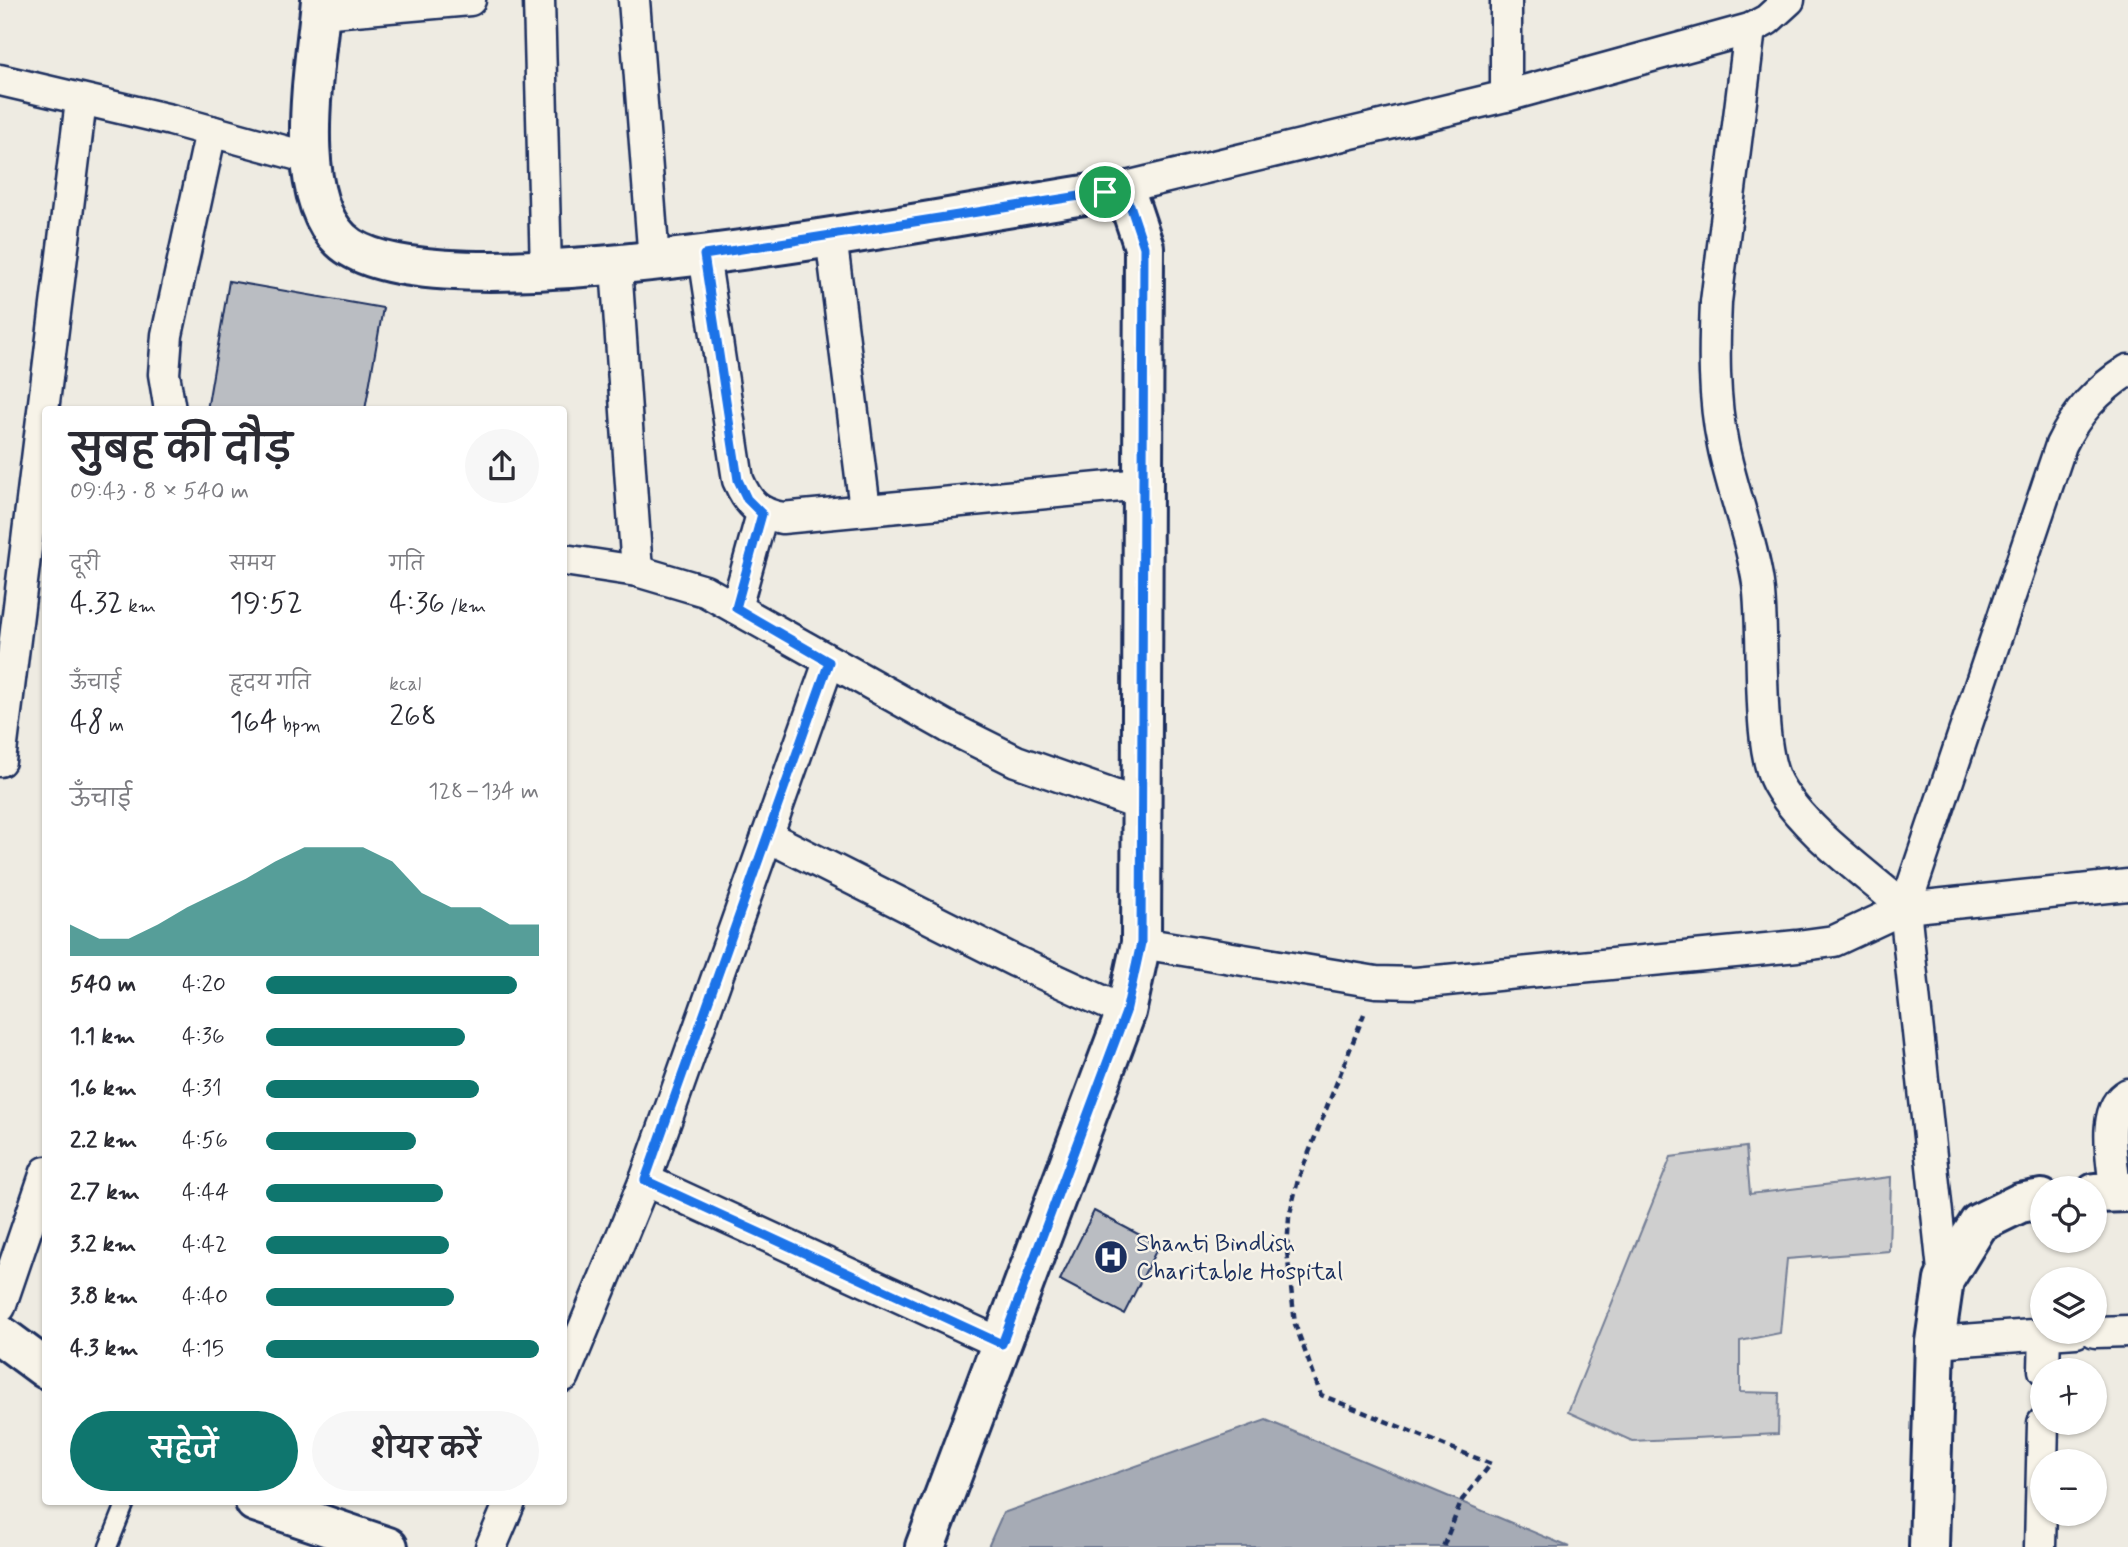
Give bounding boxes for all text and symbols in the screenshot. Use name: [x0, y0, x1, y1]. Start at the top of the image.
pin: [1075, 162, 1135, 222]
icon: arrive: [1086, 173, 1124, 211]
text: सुबह की दौड़: [70, 426, 292, 475]
button: share: [465, 429, 539, 503]
text: 09:43 · 8 × 540 m: [70, 477, 249, 507]
text: दूरी: [70, 552, 100, 577]
text: समय: [230, 552, 275, 577]
text: गति: [389, 552, 424, 577]
text: 4.32: [70, 584, 123, 623]
text: 19:52: [230, 584, 303, 623]
text: 4:36: [389, 584, 445, 623]
text: km: [123, 594, 156, 619]
text: /km: [445, 594, 486, 619]
text: ऊँचाई: [70, 671, 121, 696]
text: हृदय गति: [230, 671, 311, 696]
text: kcal: [389, 672, 421, 697]
text: 268: [389, 697, 437, 736]
text: 48: [70, 703, 104, 742]
text: 164: [230, 703, 277, 742]
text: m: [104, 713, 124, 738]
text: bpm: [277, 713, 321, 738]
text: 128–134 m: [428, 777, 539, 807]
text: ऊँचाई: [70, 785, 132, 815]
text: 540 m: [70, 970, 136, 1000]
text: 4:20: [182, 970, 226, 1000]
text: 1.1 km: [70, 1022, 135, 1052]
text: 4:36: [182, 1022, 225, 1052]
text: 1.6 km: [70, 1074, 137, 1104]
text: 4:31: [182, 1074, 222, 1104]
text: 2.2 km: [70, 1126, 137, 1156]
text: 4:56: [182, 1126, 228, 1156]
map controls: [2030, 1176, 2107, 1526]
button: locate: [2030, 1176, 2107, 1253]
text: 2.7 km: [70, 1178, 140, 1208]
text: 4:44: [182, 1178, 229, 1208]
place label: Shanti Bindlish Charitable Hospital: [1136, 1229, 1343, 1288]
text: 3.2 km: [70, 1230, 136, 1260]
text: 4:42: [182, 1230, 227, 1260]
hospital icon: Shanti Bindlish Charitable Hospital: [1092, 1238, 1130, 1276]
button: layers: [2030, 1267, 2107, 1344]
text: 3.8 km: [70, 1282, 138, 1312]
text: 4:40: [182, 1282, 228, 1312]
text: 4.3 km: [70, 1334, 138, 1364]
text: 4:15: [182, 1334, 224, 1364]
button: +: [2030, 1358, 2107, 1435]
button: सहेजें: [70, 1411, 298, 1491]
button: शेयर करें: [312, 1411, 539, 1491]
button: −: [2030, 1449, 2107, 1526]

